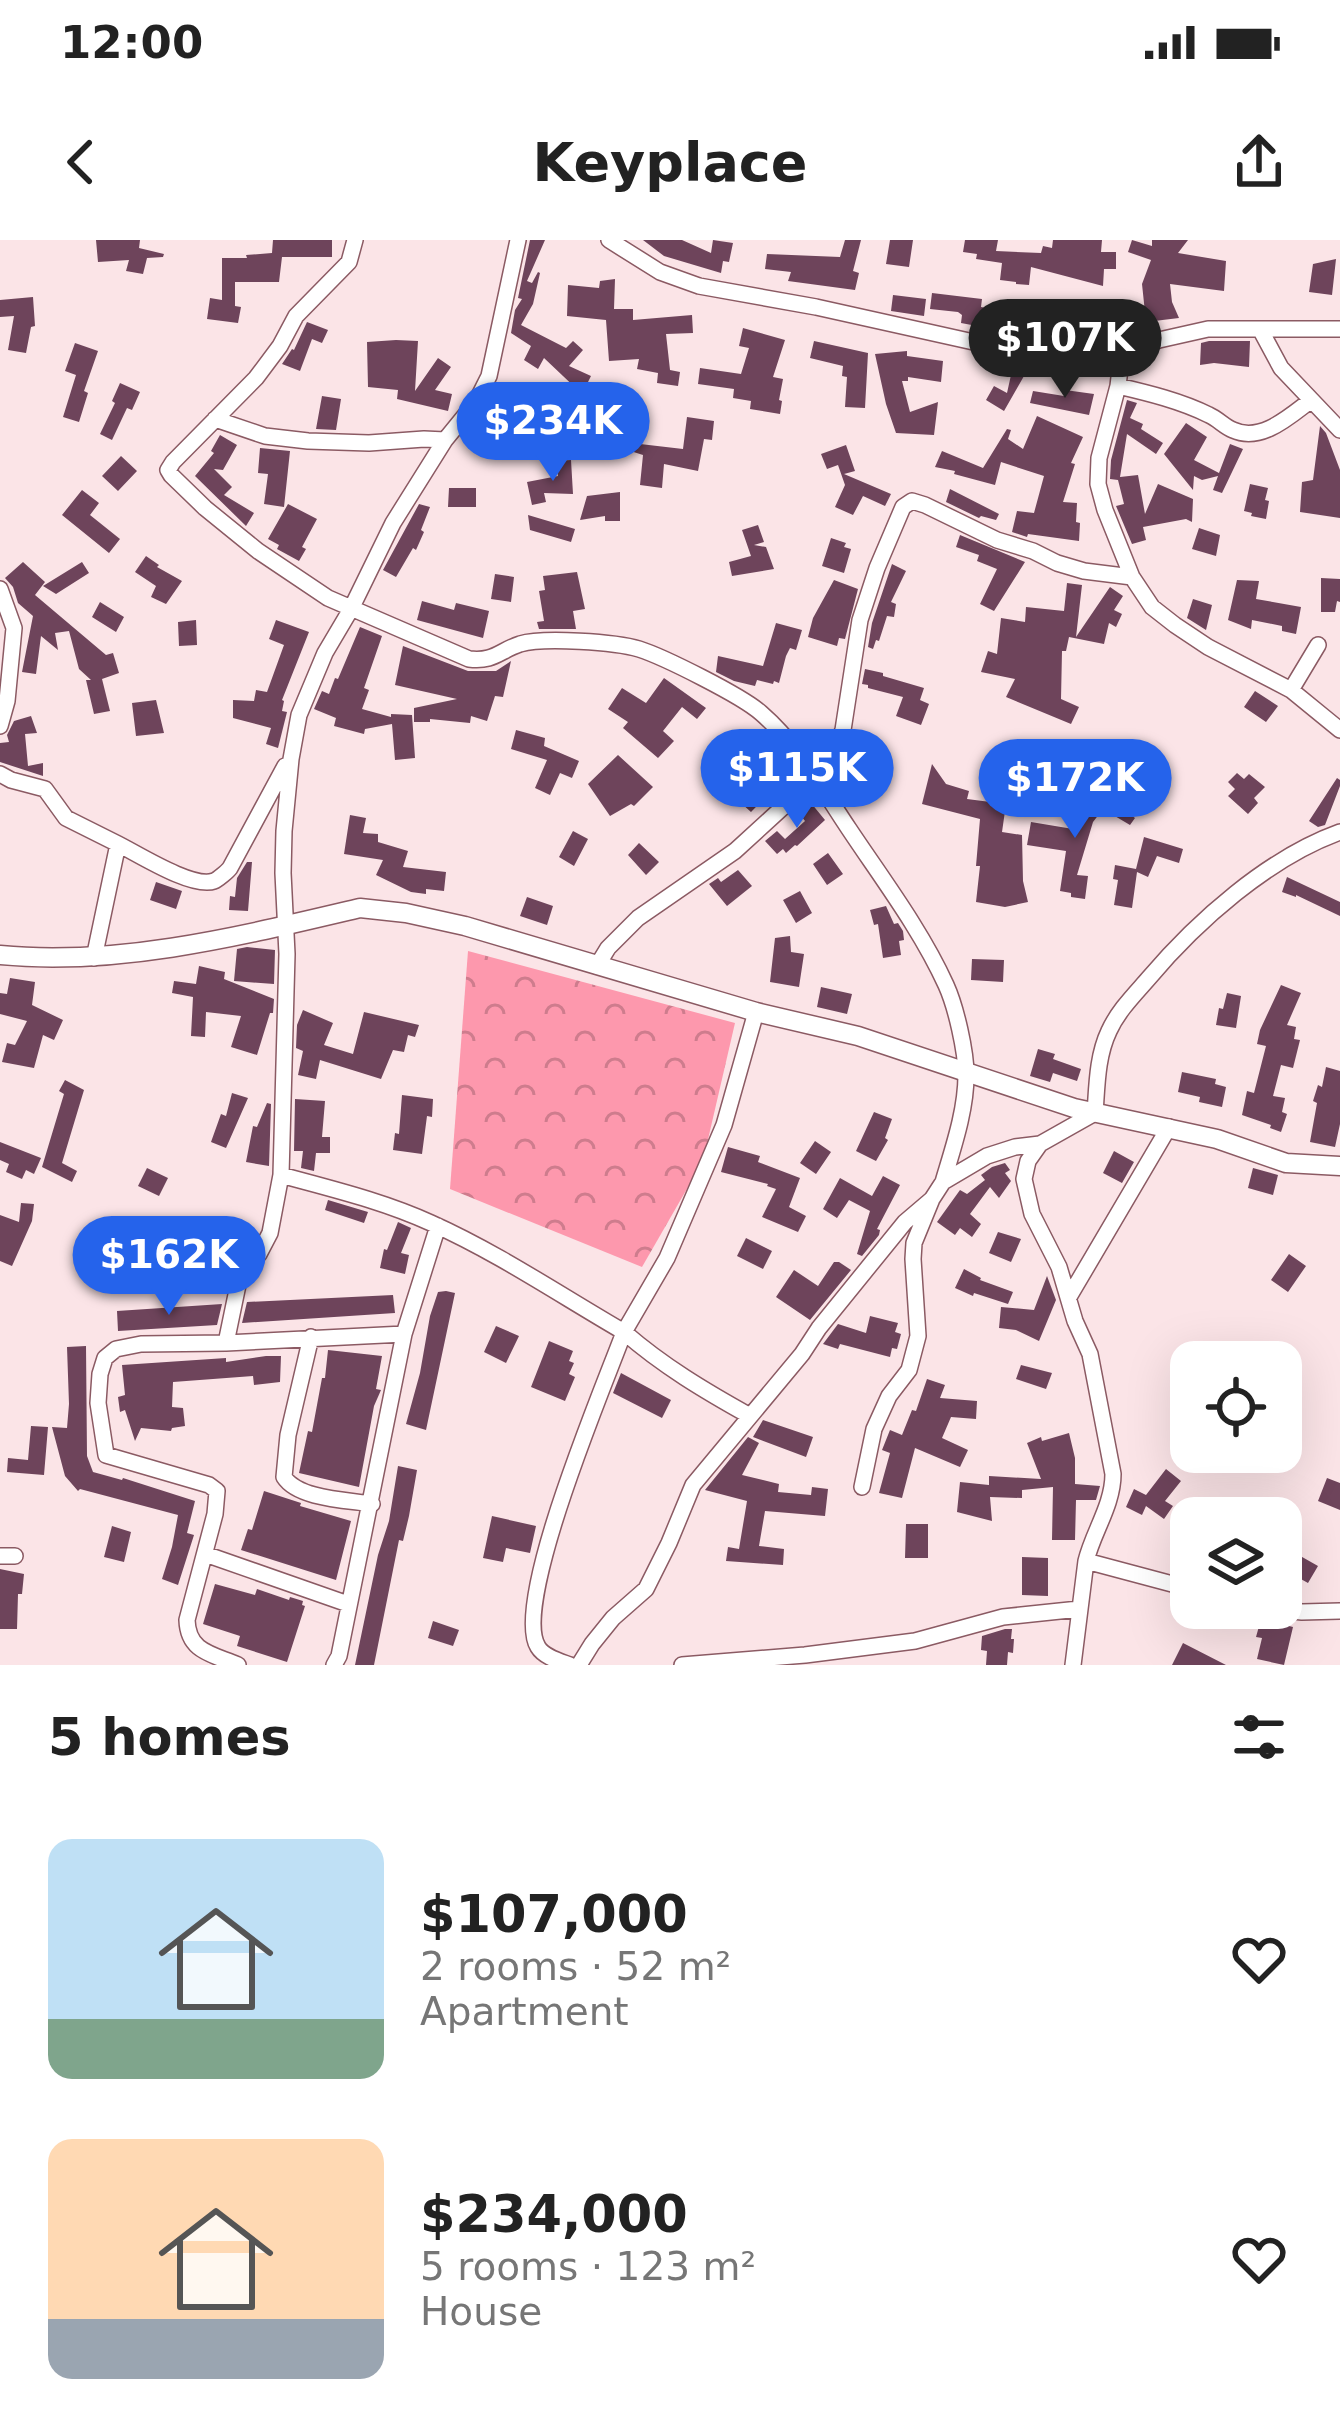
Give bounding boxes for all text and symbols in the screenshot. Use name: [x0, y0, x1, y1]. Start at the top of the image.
text: 12:00: [60, 16, 203, 69]
icon: back: [48, 129, 114, 195]
icon: share: [1226, 129, 1292, 195]
text: Keyplace: [533, 131, 807, 194]
pin: $107K: [981, 299, 1149, 401]
text: $107K: [996, 315, 1134, 360]
pin: $234K: [469, 382, 637, 484]
text: $234K: [484, 398, 622, 443]
pin: $115K: [713, 729, 881, 831]
pin: $172K: [991, 739, 1159, 841]
text: $115K: [728, 745, 866, 790]
text: $172K: [1006, 755, 1144, 800]
pin: $162K: [85, 1216, 253, 1318]
text: $162K: [100, 1232, 238, 1277]
map controls: [1170, 1341, 1302, 1629]
button: locate: [1170, 1341, 1302, 1473]
button: layers: [1170, 1497, 1302, 1629]
icon: filters: [1226, 1704, 1292, 1770]
text: 5 homes: [48, 1708, 291, 1767]
text: $107,000: [420, 1885, 688, 1944]
icon: home: [144, 1887, 288, 2031]
icon: heart: [1226, 1926, 1292, 1992]
text: 2 rooms · 52 m²: [420, 1944, 731, 1989]
text: Apartment: [420, 1989, 629, 2034]
text: $234,000: [420, 2185, 688, 2244]
icon: home: [144, 2187, 288, 2331]
icon: heart: [1226, 2226, 1292, 2292]
text: 5 rooms · 123 m²: [420, 2244, 756, 2289]
text: House: [420, 2289, 542, 2334]

